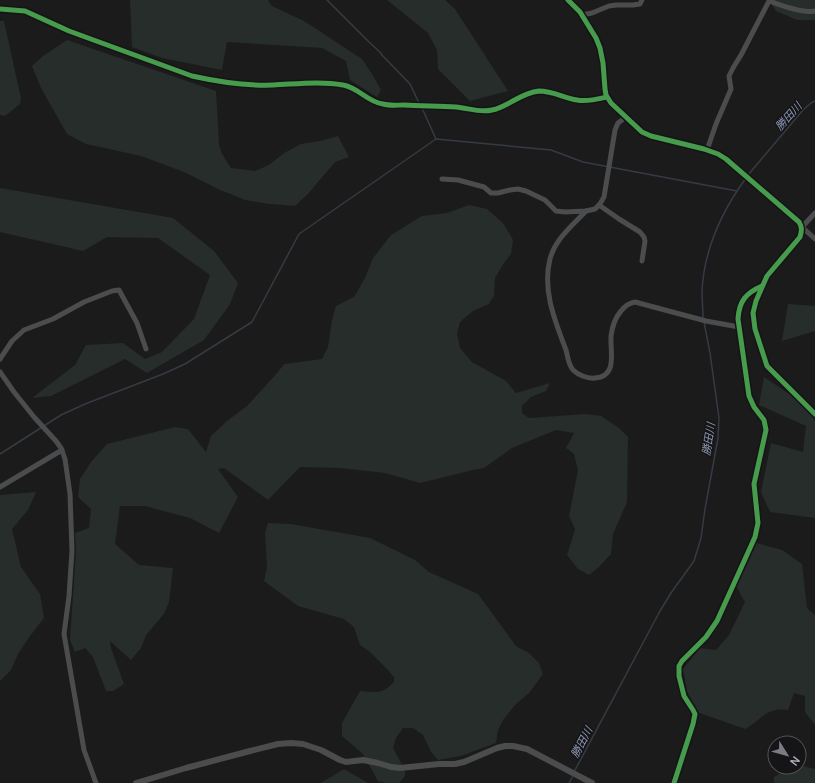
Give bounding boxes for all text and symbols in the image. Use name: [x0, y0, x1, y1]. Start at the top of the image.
water label: 勝田川: [771, 98, 805, 133]
water label: 勝田川: [698, 421, 718, 456]
water label: 勝田川: [567, 723, 596, 760]
north arrow: [767, 735, 807, 775]
text: N: [787, 754, 804, 769]

